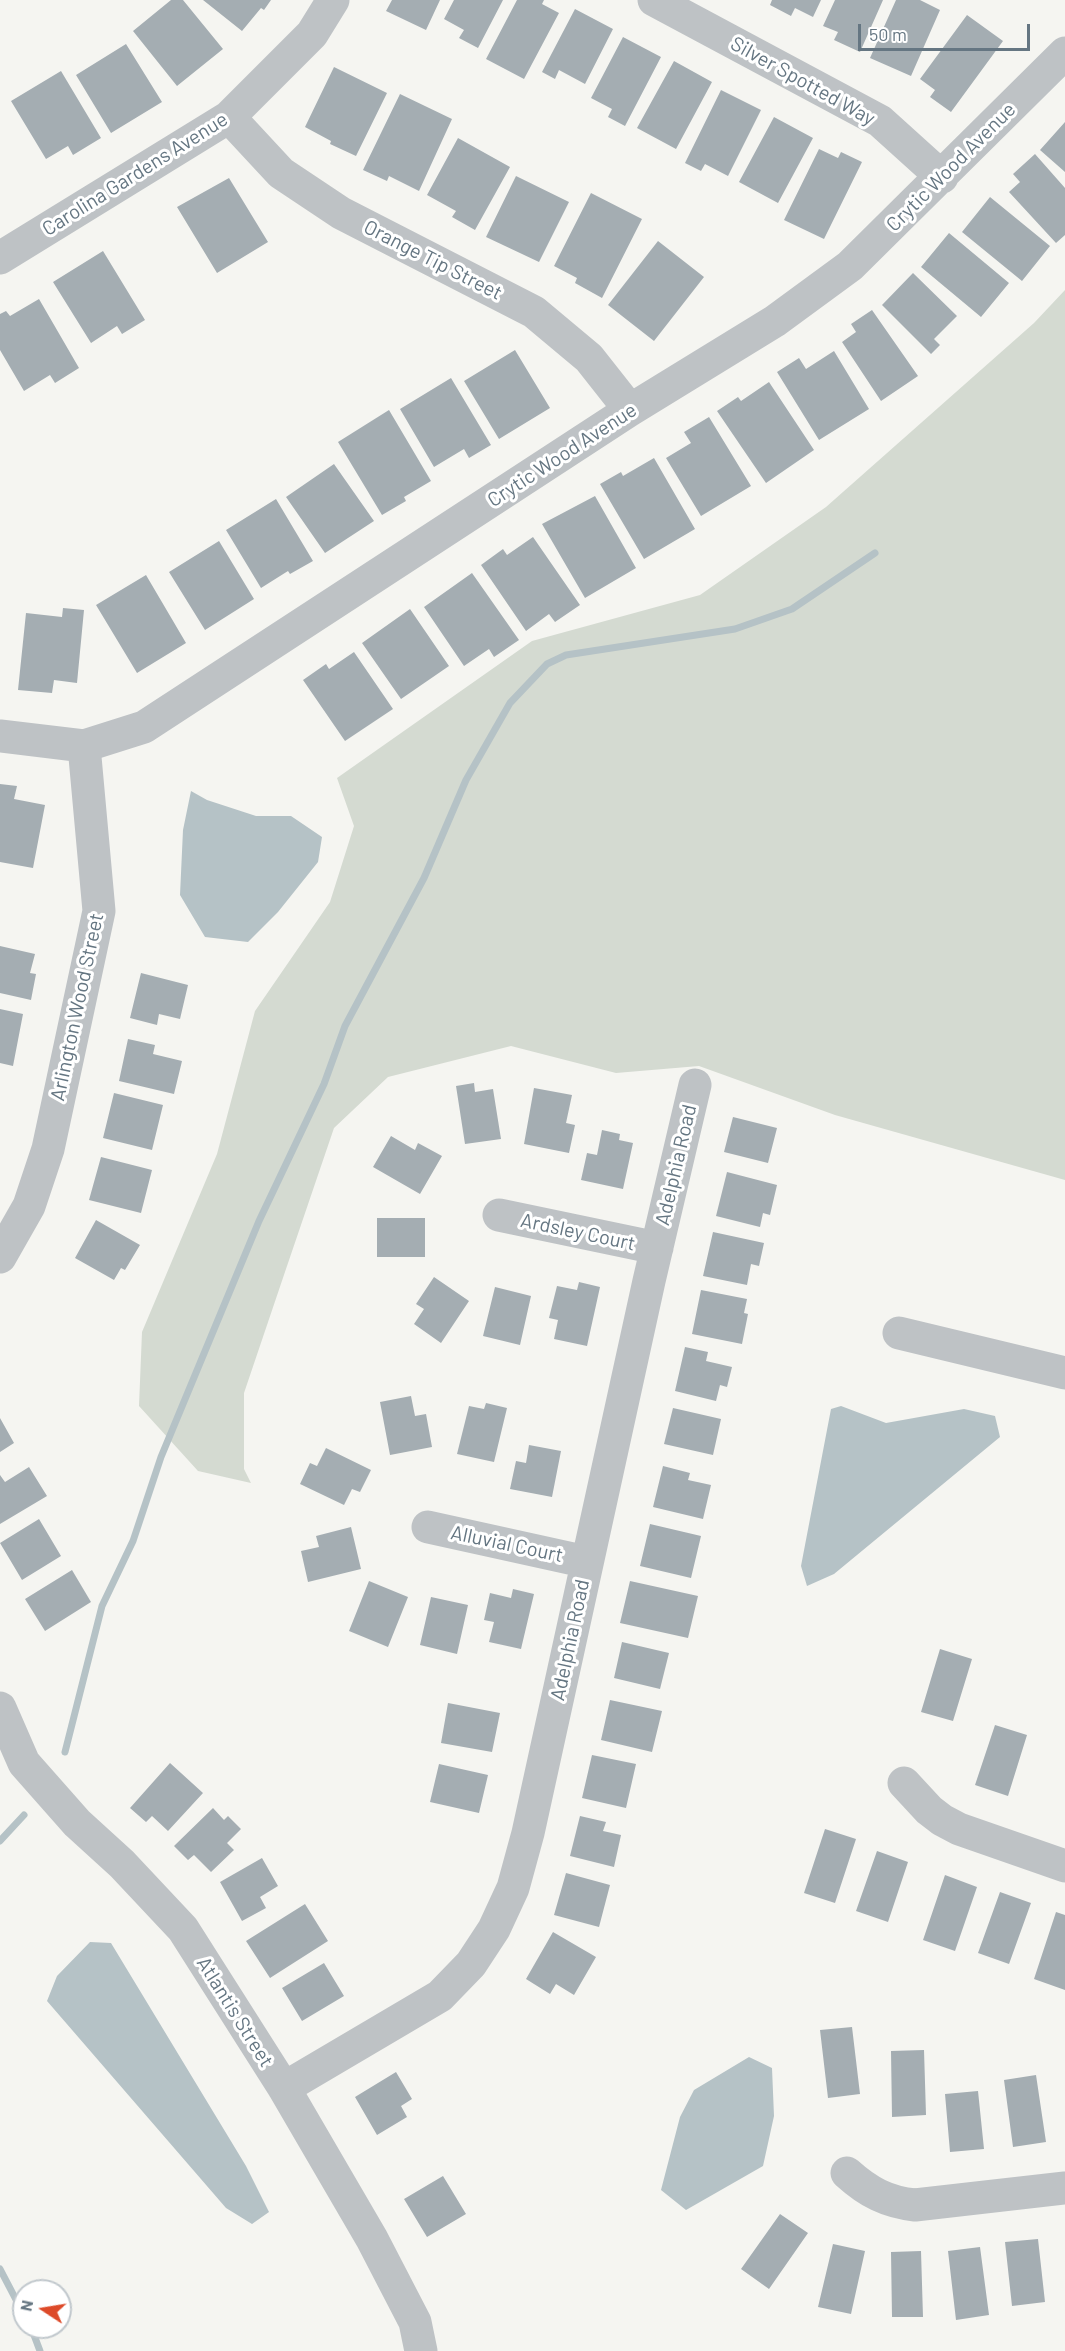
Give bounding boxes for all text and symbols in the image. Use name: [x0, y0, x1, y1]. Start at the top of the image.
scale bar: [861, 12, 1034, 50]
text: 50 m: [869, 23, 907, 45]
street label: Silver Spotted Way: [727, 31, 879, 131]
street label: Crytic Wood Avenue: [881, 97, 1021, 237]
street label: Carolina Gardens Avenue: [38, 107, 232, 241]
street label: Orange Tip Street: [360, 215, 506, 305]
street label: Crytic Wood Avenue: [483, 398, 641, 512]
street label: Arlington Wood Street: [45, 911, 109, 1103]
street label: Adelphia Road: [650, 1102, 702, 1228]
street label: Ardsley Court: [518, 1208, 638, 1256]
street label: Alluvial Court: [449, 1520, 565, 1568]
street label: Adelphia Road: [545, 1577, 595, 1703]
street label: Atlantis Street: [192, 1952, 278, 2072]
north arrow: [12, 2279, 72, 2339]
text: N: [15, 2298, 36, 2313]

